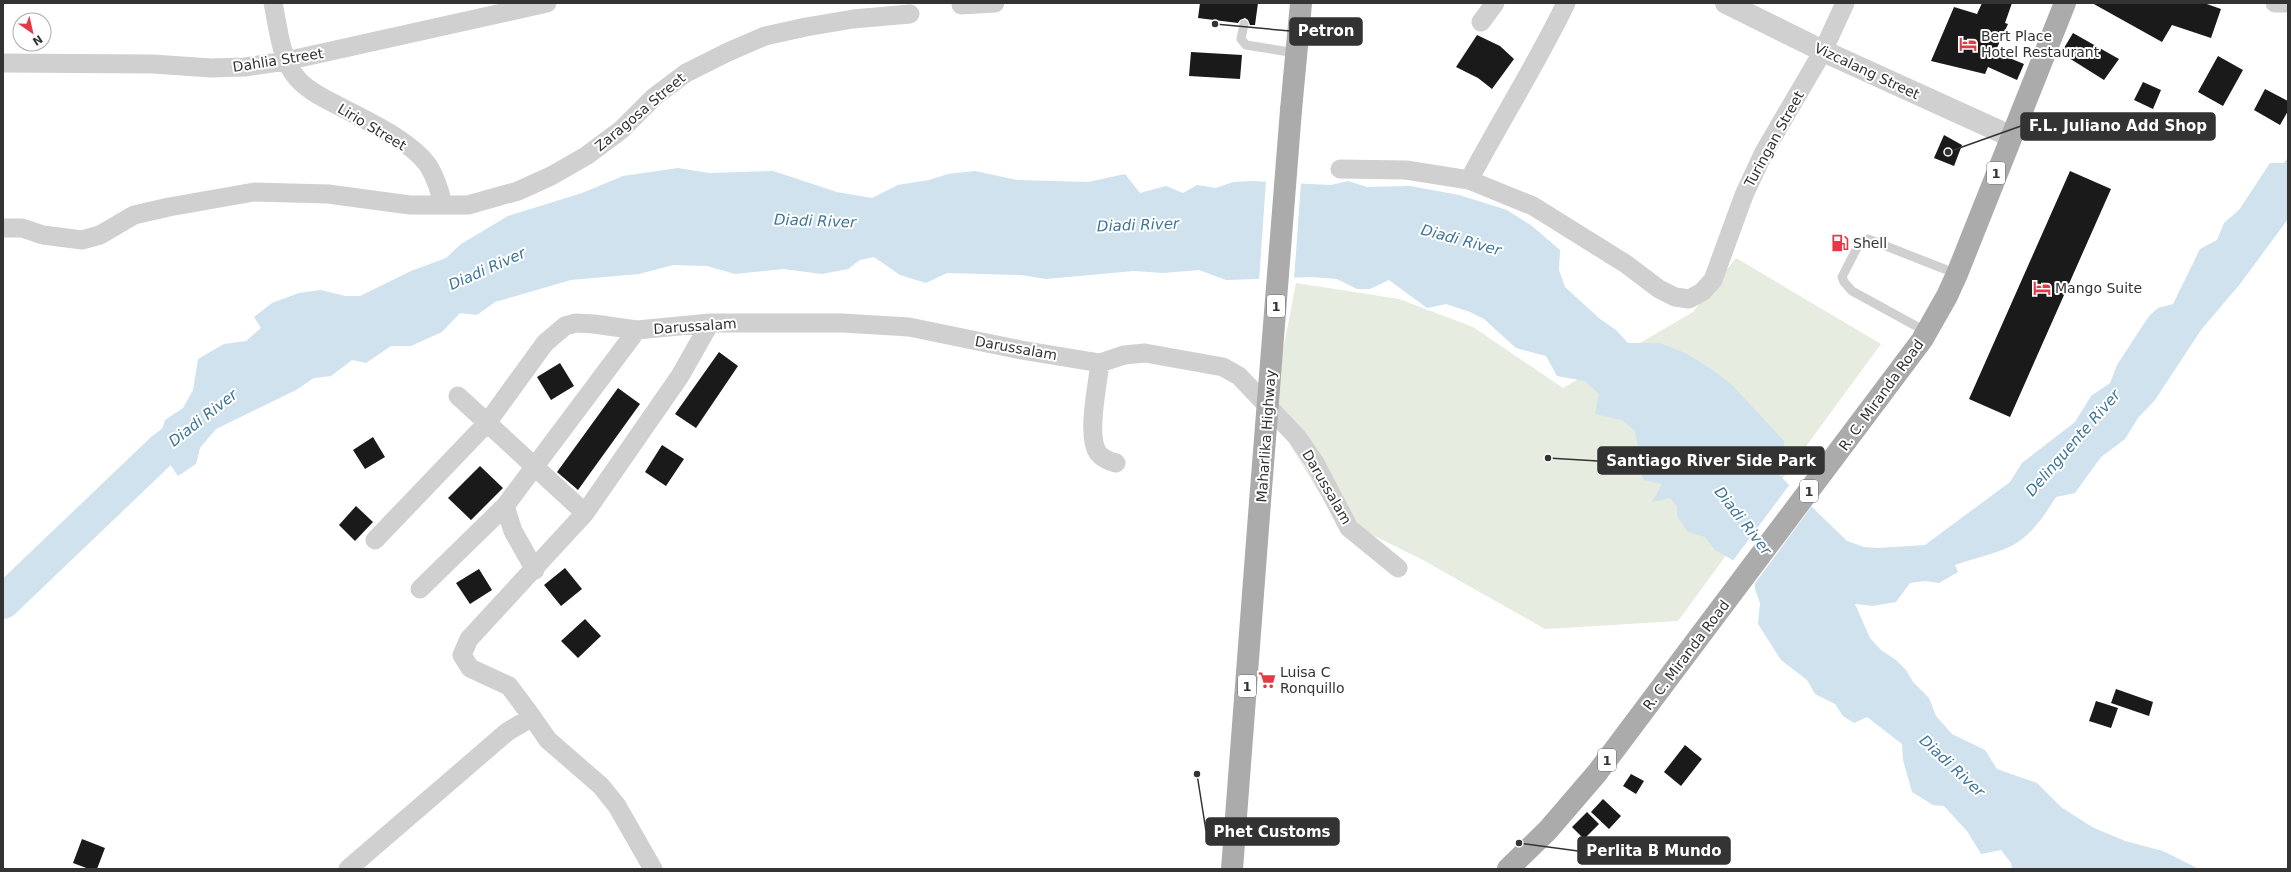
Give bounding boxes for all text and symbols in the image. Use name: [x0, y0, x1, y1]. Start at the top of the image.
north arrow: [12, 12, 52, 52]
callout: Petron: [1290, 18, 1362, 45]
text: Petron: [1298, 22, 1354, 40]
place label: Bert Place Hotel Restaurant: [1981, 28, 2100, 60]
text: N: [30, 32, 45, 48]
hotel icon: Bert Place Hotel Restaurant: [1958, 34, 1978, 54]
street label: Vizcalang Street: [1812, 40, 1922, 103]
street label: Dahlia Street: [232, 45, 325, 75]
street label: Zaragosa Street: [592, 69, 689, 154]
street label: Turingan Street: [1741, 88, 1807, 191]
street label: Lirio Street: [335, 100, 410, 154]
callout: F.L. Juliano Add Shop: [2021, 113, 2215, 140]
text: F.L. Juliano Add Shop: [2029, 117, 2207, 135]
road number: 1: [1987, 162, 2005, 184]
water label: Diadi River: [774, 211, 857, 231]
water label: Diadi River: [1097, 215, 1180, 235]
water label: Diadi River: [1419, 221, 1504, 260]
fuel station icon: Shell: [1830, 233, 1850, 253]
place label: Shell: [1853, 235, 1887, 251]
water label: Diadi River: [446, 244, 529, 294]
hotel icon: Mango Suite: [2032, 278, 2052, 298]
place label: Mango Suite: [2055, 280, 2142, 296]
road number: 1: [1267, 295, 1285, 317]
street label: Darussalam: [653, 315, 737, 337]
street label: Darussalam: [974, 333, 1058, 363]
street label: R. C. Miranda Road: [1835, 336, 1927, 454]
street label: Maharlika Highway: [1253, 369, 1279, 503]
water label: Diadi River: [165, 385, 242, 450]
water label: Delinguente River: [2022, 385, 2125, 500]
street label: Darussalam: [1299, 447, 1355, 527]
callout: Santiago River Side Park: [1598, 447, 1824, 474]
text: Santiago River Side Park: [1606, 452, 1817, 470]
road number: 1: [1800, 480, 1818, 502]
water label: Diadi River: [1711, 483, 1776, 560]
street label: R. C. Miranda Road: [1640, 597, 1732, 713]
place label: Luisa C Ronquillo: [1280, 664, 1345, 696]
supermarket icon: Luisa C Ronquillo: [1257, 670, 1277, 690]
road number: 1: [1238, 675, 1256, 697]
water label: Diadi River: [1916, 731, 1989, 801]
road number: 1: [1598, 749, 1616, 771]
callout: Phet Customs: [1206, 818, 1339, 845]
text: Phet Customs: [1214, 823, 1331, 841]
callout: Perlita B Mundo: [1578, 837, 1730, 864]
text: Perlita B Mundo: [1586, 842, 1722, 860]

